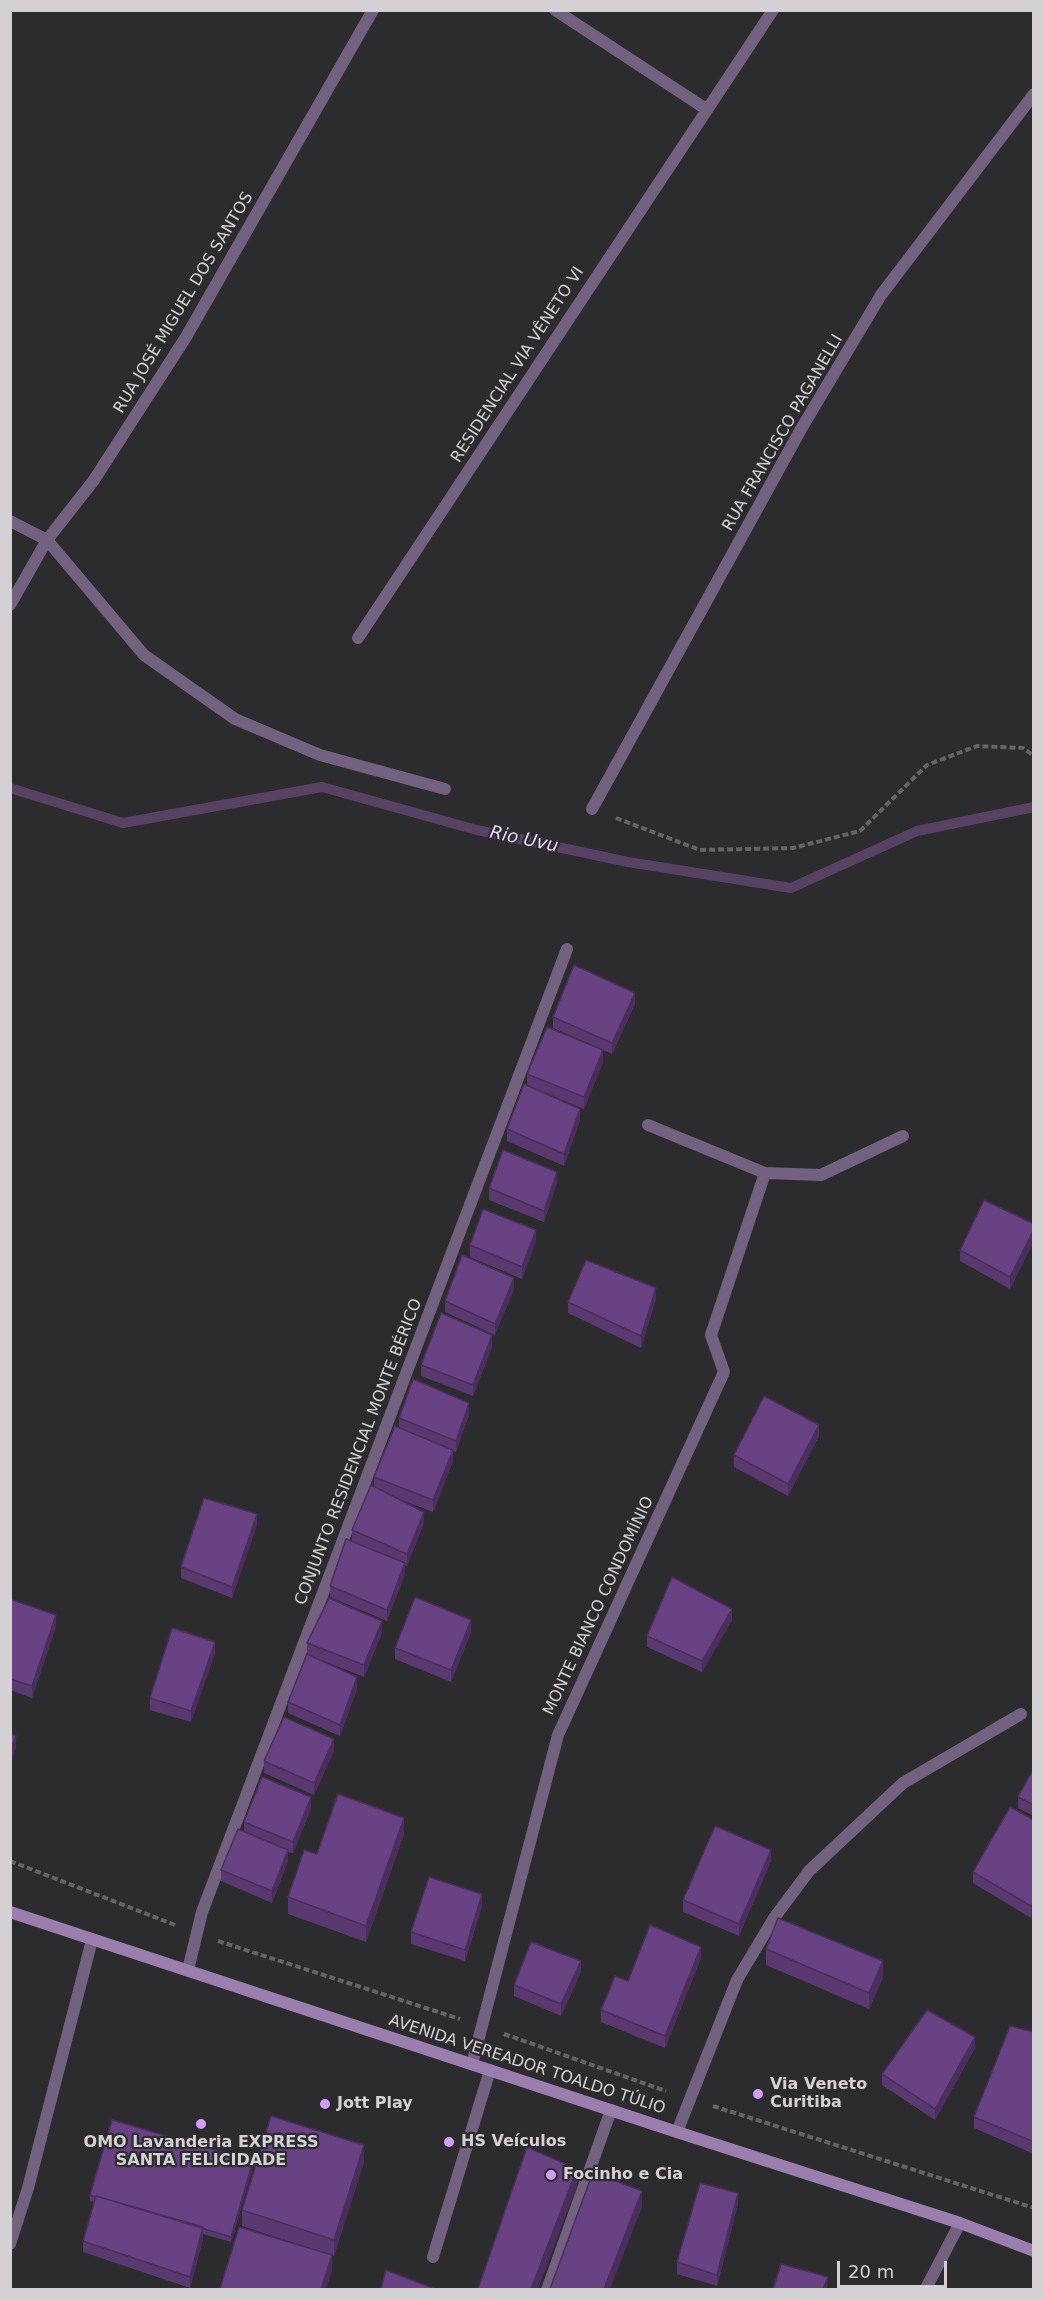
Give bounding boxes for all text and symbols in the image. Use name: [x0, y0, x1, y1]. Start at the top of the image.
street label: RUA JOSÉ MIGUEL DOS SANTOS: [110, 189, 258, 417]
street label: RESIDENCIAL VIA VÊNETO VI: [448, 264, 588, 466]
street label: RUA FRANCISCO PAGANELLI: [719, 331, 847, 535]
water label: Rio Uvu: [488, 822, 560, 858]
street label: CONJUNTO RESIDENCIAL MONTE BÉRICO: [291, 1296, 427, 1608]
street label: MONTE BIANCO CONDOMÍNIO: [540, 1494, 658, 1718]
street label: AVENIDA VEREADOR TOALDO TÚLIO: [386, 2011, 668, 2119]
place label: Via Veneto Curitiba: [770, 2075, 867, 2113]
marker: Via Veneto Curitiba: [751, 2087, 765, 2101]
place label: Jott Play: [337, 2094, 413, 2114]
marker: Jott Play: [318, 2097, 332, 2111]
marker: OMO Lavanderia EXPRESS SANTA FELICIDADE: [194, 2117, 208, 2131]
place label: HS Veículos: [461, 2132, 566, 2152]
place label: OMO Lavanderia EXPRESS SANTA FELICIDADE: [84, 2133, 318, 2171]
marker: HS Veículos: [442, 2135, 456, 2149]
place label: Focinho e Cia: [563, 2165, 683, 2185]
marker: Focinho e Cia: [544, 2168, 558, 2182]
scale bar: [840, 2249, 950, 2287]
text: 20 m: [848, 2261, 894, 2282]

